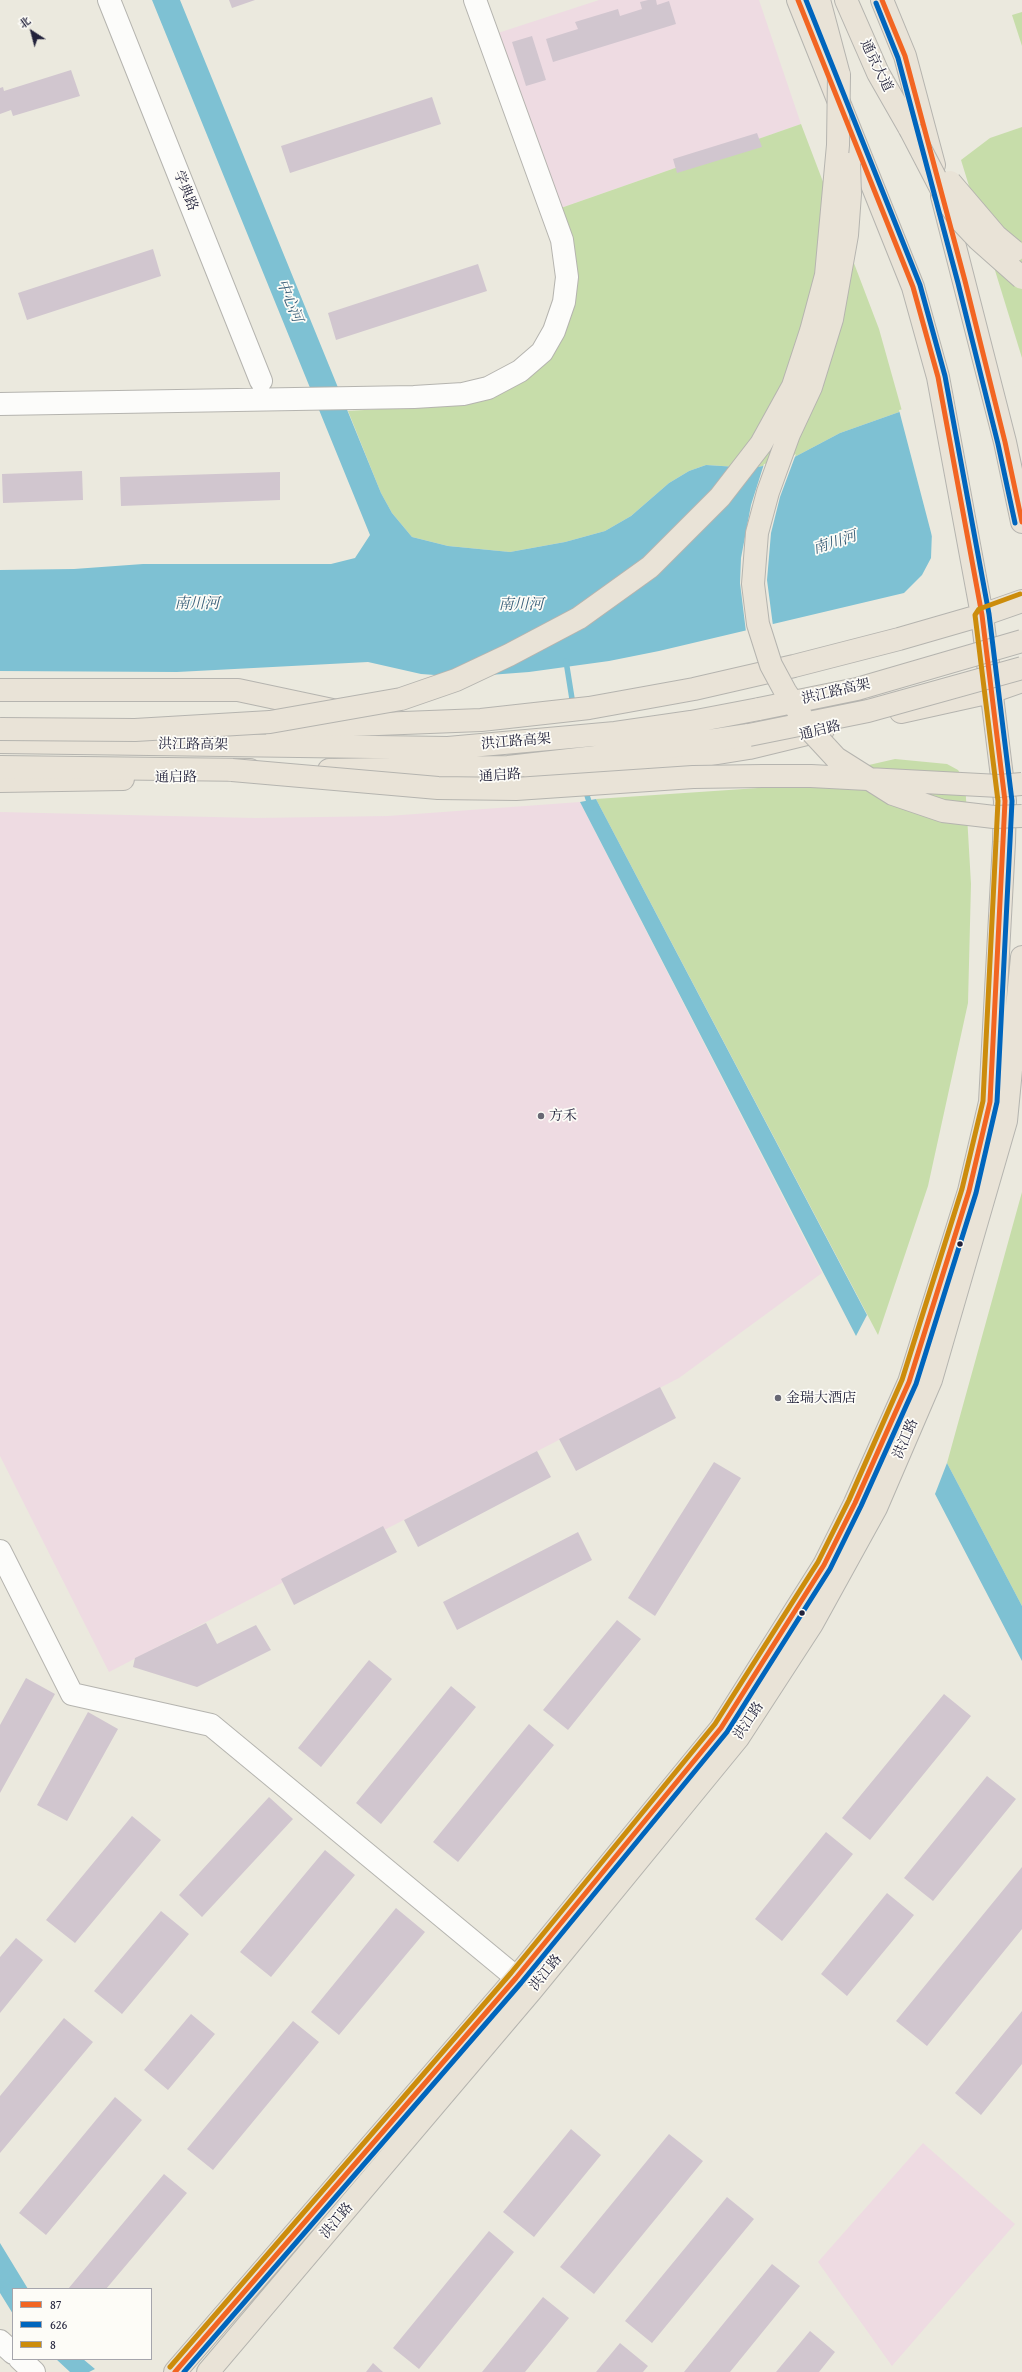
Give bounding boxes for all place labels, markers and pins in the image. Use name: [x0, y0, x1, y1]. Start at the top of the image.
place label: 方禾: [549, 1108, 577, 1124]
marker: 方禾: [536, 1111, 546, 1121]
unlabelled marker: [955, 1239, 965, 1249]
place label: 金瑞大酒店: [786, 1390, 856, 1406]
marker: 金瑞大酒店: [773, 1393, 783, 1403]
unlabelled marker: [797, 1608, 807, 1618]

